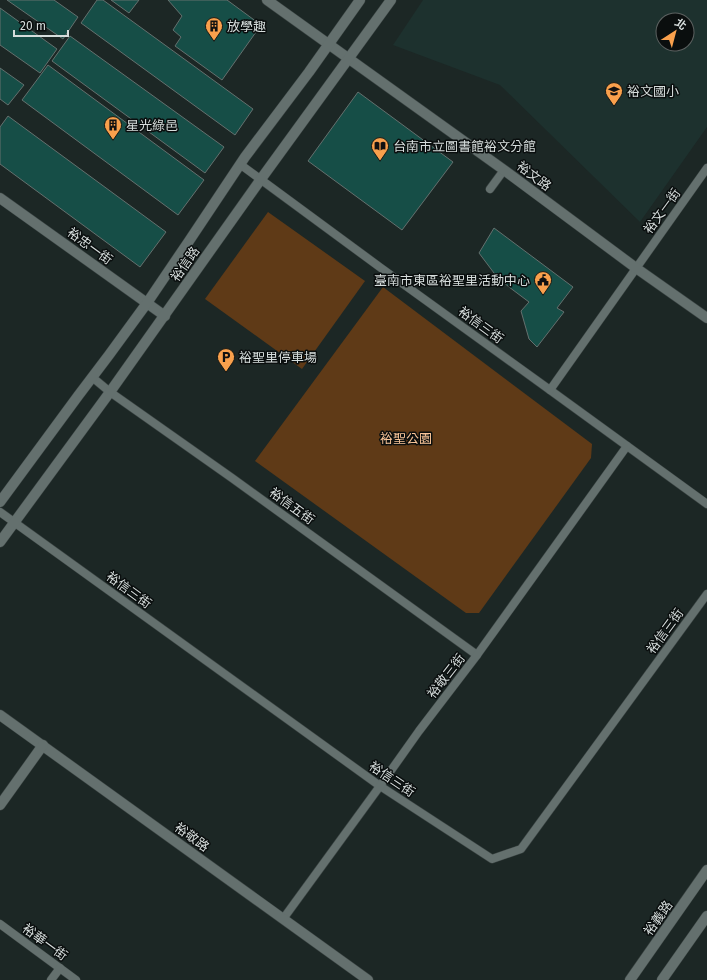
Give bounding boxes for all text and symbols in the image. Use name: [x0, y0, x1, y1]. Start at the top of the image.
scale bar: [14, 12, 68, 38]
north arrow: [655, 12, 695, 52]
building icon: 放學趣: [204, 16, 224, 41]
text: 北: [672, 16, 689, 33]
text: 20 m: [20, 19, 46, 33]
place label: 放學趣: [227, 19, 266, 34]
school or university icon: 裕文國小: [604, 81, 624, 106]
place label: 裕文國小: [627, 84, 679, 99]
building icon: 星光綠邑: [103, 115, 123, 140]
place label: 星光綠邑: [126, 118, 178, 133]
library icon: 台南市立圖書館裕文分館: [370, 136, 390, 161]
place label: 台南市立圖書館裕文分館: [393, 139, 536, 154]
street label: 裕文路: [514, 158, 554, 194]
street label: 裕文一街: [641, 186, 683, 236]
street label: 裕忠一街: [65, 225, 115, 267]
street label: 裕信路: [168, 244, 202, 284]
public building icon: 臺南市東區裕聖里活動中心: [533, 270, 553, 295]
place label: 臺南市東區裕聖里活動中心: [374, 273, 530, 288]
street label: 裕信三街: [456, 304, 506, 346]
parking icon: 裕聖里停車場: [216, 347, 236, 372]
place label: 裕聖里停車場: [239, 350, 317, 365]
park label: 裕聖公園: [380, 431, 432, 446]
street label: 裕信五街: [267, 485, 317, 527]
street label: 裕信三街: [104, 569, 154, 611]
street label: 裕信三街: [644, 606, 686, 656]
street label: 裕敬三街: [424, 651, 468, 701]
street label: 裕信三街: [366, 758, 418, 800]
street label: 裕敬路: [172, 819, 212, 855]
street label: 裕義路: [641, 898, 675, 938]
street label: 裕華一街: [20, 921, 70, 963]

